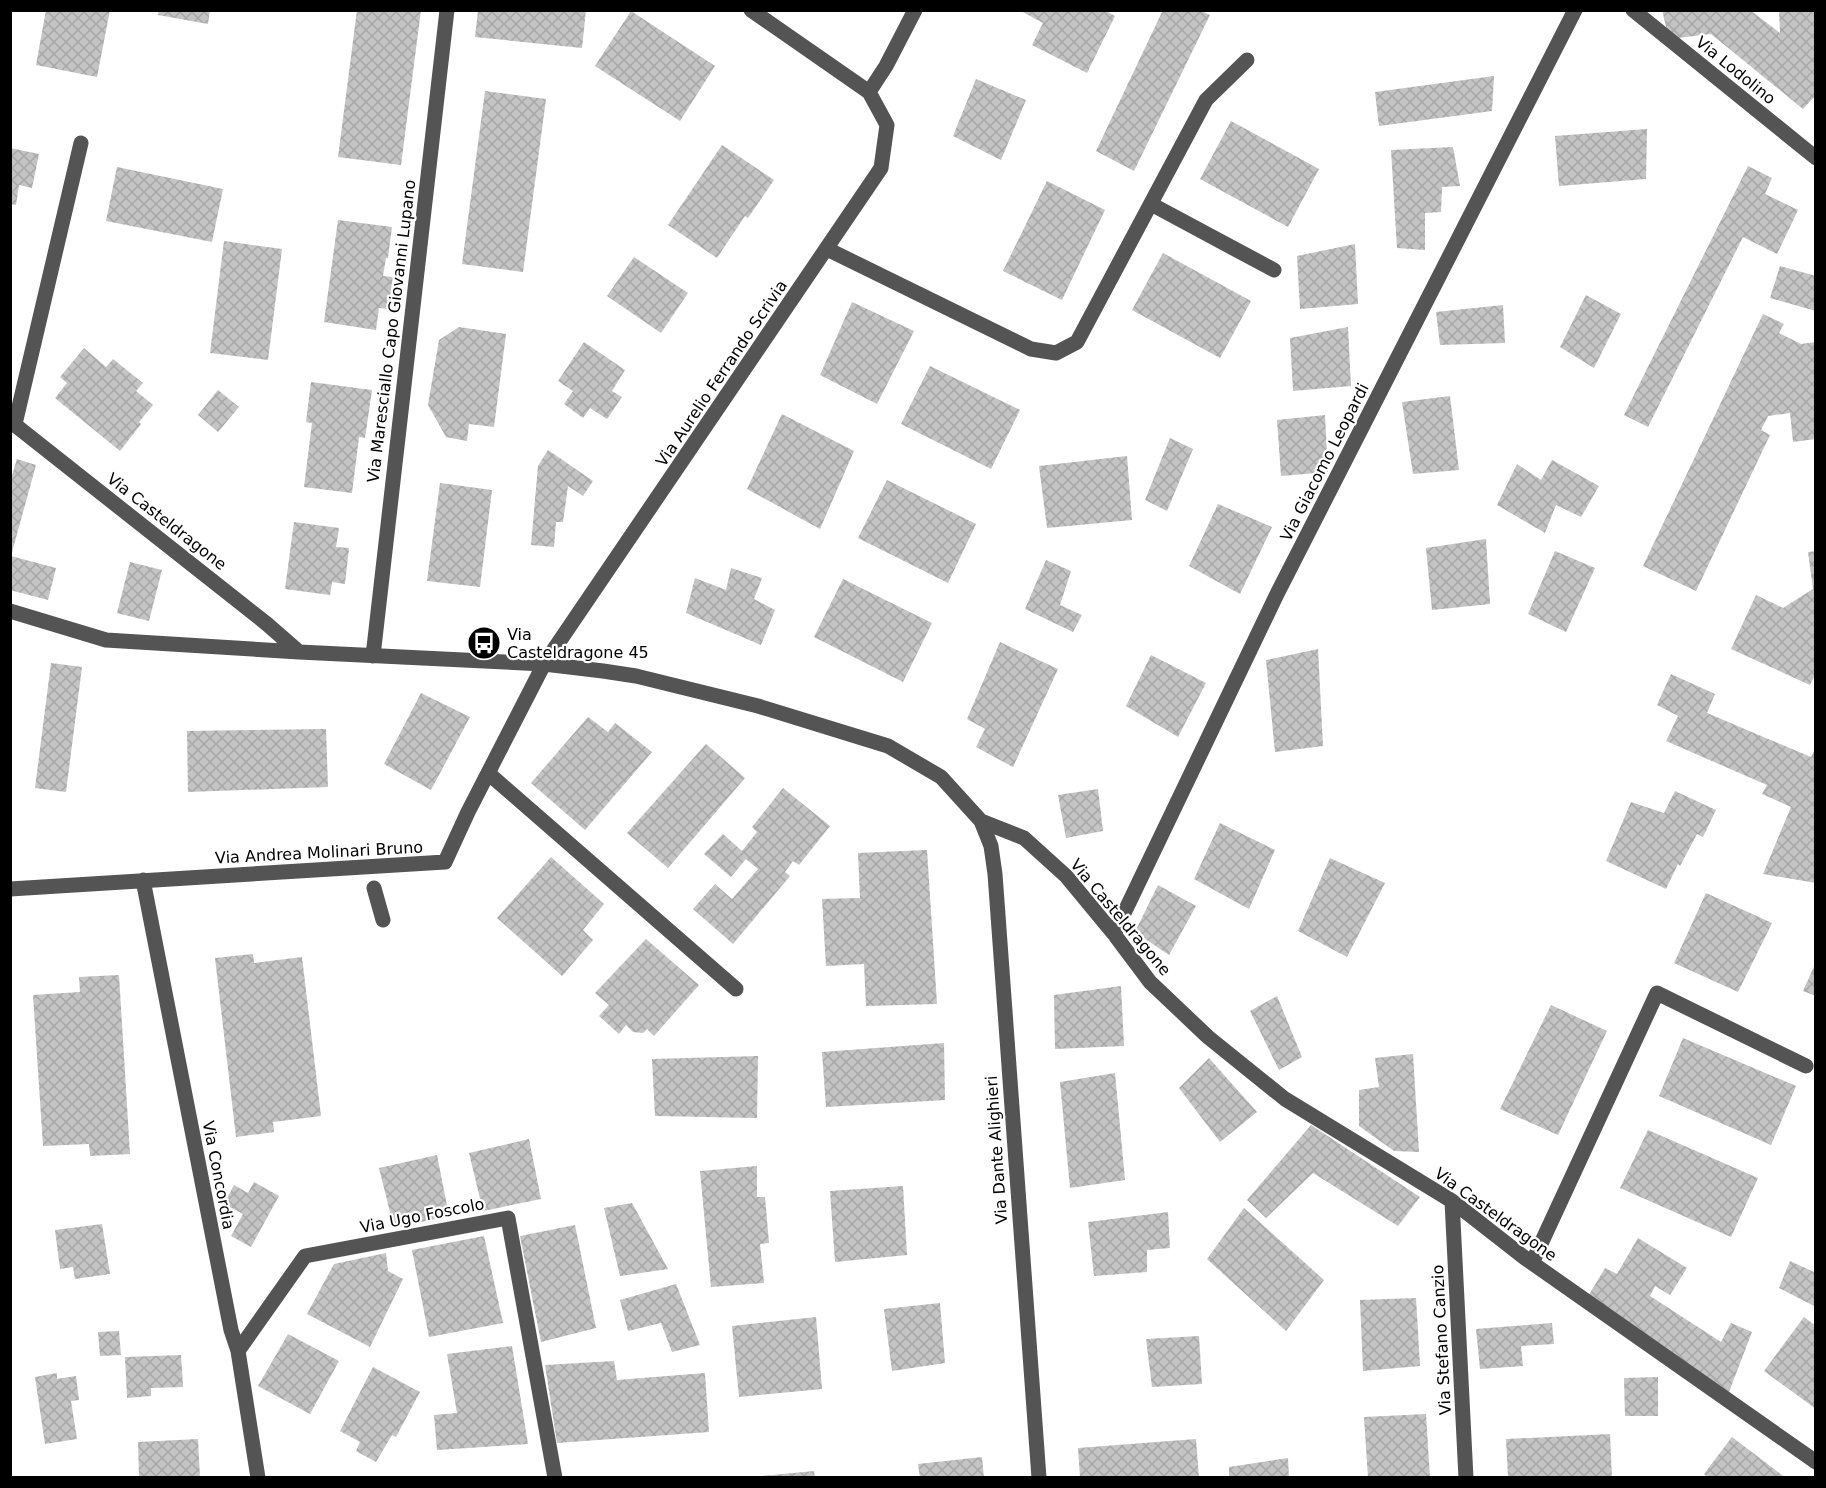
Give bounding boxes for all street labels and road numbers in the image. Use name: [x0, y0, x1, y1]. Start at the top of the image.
street label: Via Lodolino: [1692, 32, 1779, 108]
street label: Via Maresciallo Capo Giovanni Lupano: [363, 178, 420, 484]
street label: Via Aurelio Ferrando Scrivia: [652, 277, 791, 470]
street label: Via Giacomo Leopardi: [1276, 380, 1373, 544]
street label: Via Casteldragone: [103, 469, 230, 574]
street label: Via Andrea Molinari Bruno: [215, 838, 424, 867]
street label: Via Casteldragone: [1066, 855, 1175, 979]
street label: Via Dante Alighieri: [982, 1075, 1011, 1225]
street label: Via Concordia: [199, 1119, 238, 1231]
street label: Via Casteldragone: [1431, 1164, 1560, 1265]
street label: Via Ugo Foscolo: [358, 1194, 486, 1237]
street label: Via Stefano Canzio: [1428, 1264, 1455, 1416]

